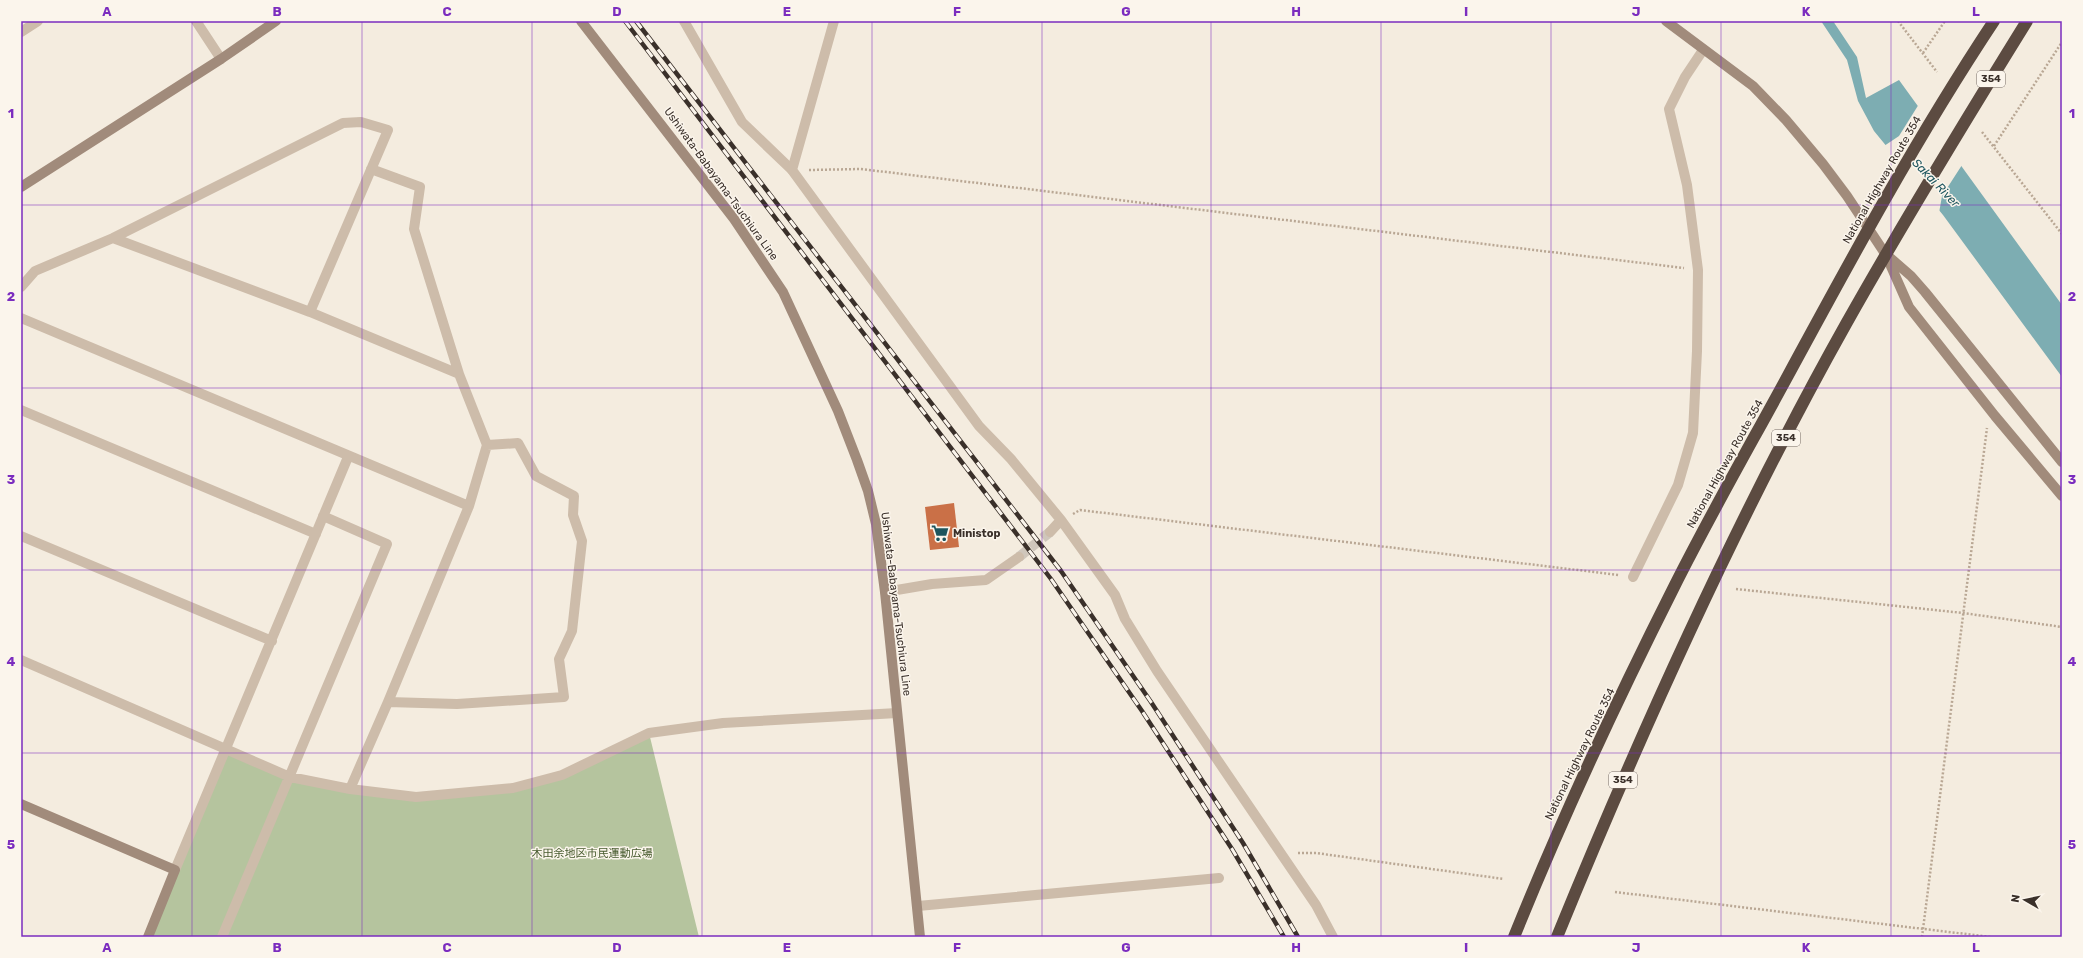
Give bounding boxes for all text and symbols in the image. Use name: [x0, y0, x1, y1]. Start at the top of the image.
text: A: [102, 4, 112, 19]
text: B: [272, 4, 282, 19]
text: C: [442, 4, 452, 19]
text: D: [612, 4, 622, 19]
text: E: [783, 4, 791, 19]
text: F: [953, 4, 961, 19]
text: G: [1121, 4, 1131, 19]
text: H: [1291, 4, 1301, 19]
text: I: [1464, 4, 1468, 19]
text: J: [1632, 4, 1640, 19]
text: K: [1802, 4, 1811, 19]
text: L: [1972, 4, 1980, 19]
road number: 354: [1977, 71, 2005, 87]
street label: Ushiwata-Babayama-Tsuchiura Line: [661, 105, 781, 263]
text: 1: [8, 106, 14, 121]
text: 1: [2069, 106, 2075, 121]
street label: National Highway Route 354: [1840, 114, 1924, 246]
water label: Sakai River: [1909, 156, 1963, 210]
text: 2: [7, 289, 15, 304]
text: 2: [2068, 289, 2076, 304]
street label: National Highway Route 354: [1684, 397, 1766, 531]
road number: 354: [1772, 430, 1800, 446]
text: 3: [7, 472, 16, 487]
text: 3: [2068, 472, 2077, 487]
street label: Ushiwata-Babayama-Tsuchiura Line: [878, 511, 914, 697]
supermarket icon: Ministop: [930, 523, 950, 543]
place label: Ministop: [953, 527, 1000, 540]
text: 4: [7, 654, 16, 669]
text: 4: [2068, 654, 2077, 669]
street label: National Highway Route 354: [1542, 686, 1618, 822]
road number: 354: [1609, 772, 1637, 788]
text: 5: [7, 837, 15, 852]
text: 5: [2068, 837, 2076, 852]
park label: 木田余地区市民運動広場: [532, 847, 653, 860]
north arrow: [2005, 880, 2045, 920]
text: N: [2009, 894, 2023, 903]
text: A: [102, 940, 112, 955]
text: B: [272, 940, 282, 955]
text: C: [442, 940, 452, 955]
text: D: [612, 940, 622, 955]
text: E: [783, 940, 791, 955]
text: F: [953, 940, 961, 955]
text: G: [1121, 940, 1131, 955]
text: H: [1291, 940, 1301, 955]
text: I: [1464, 940, 1468, 955]
text: J: [1632, 940, 1640, 955]
text: K: [1802, 940, 1811, 955]
text: L: [1972, 940, 1980, 955]

